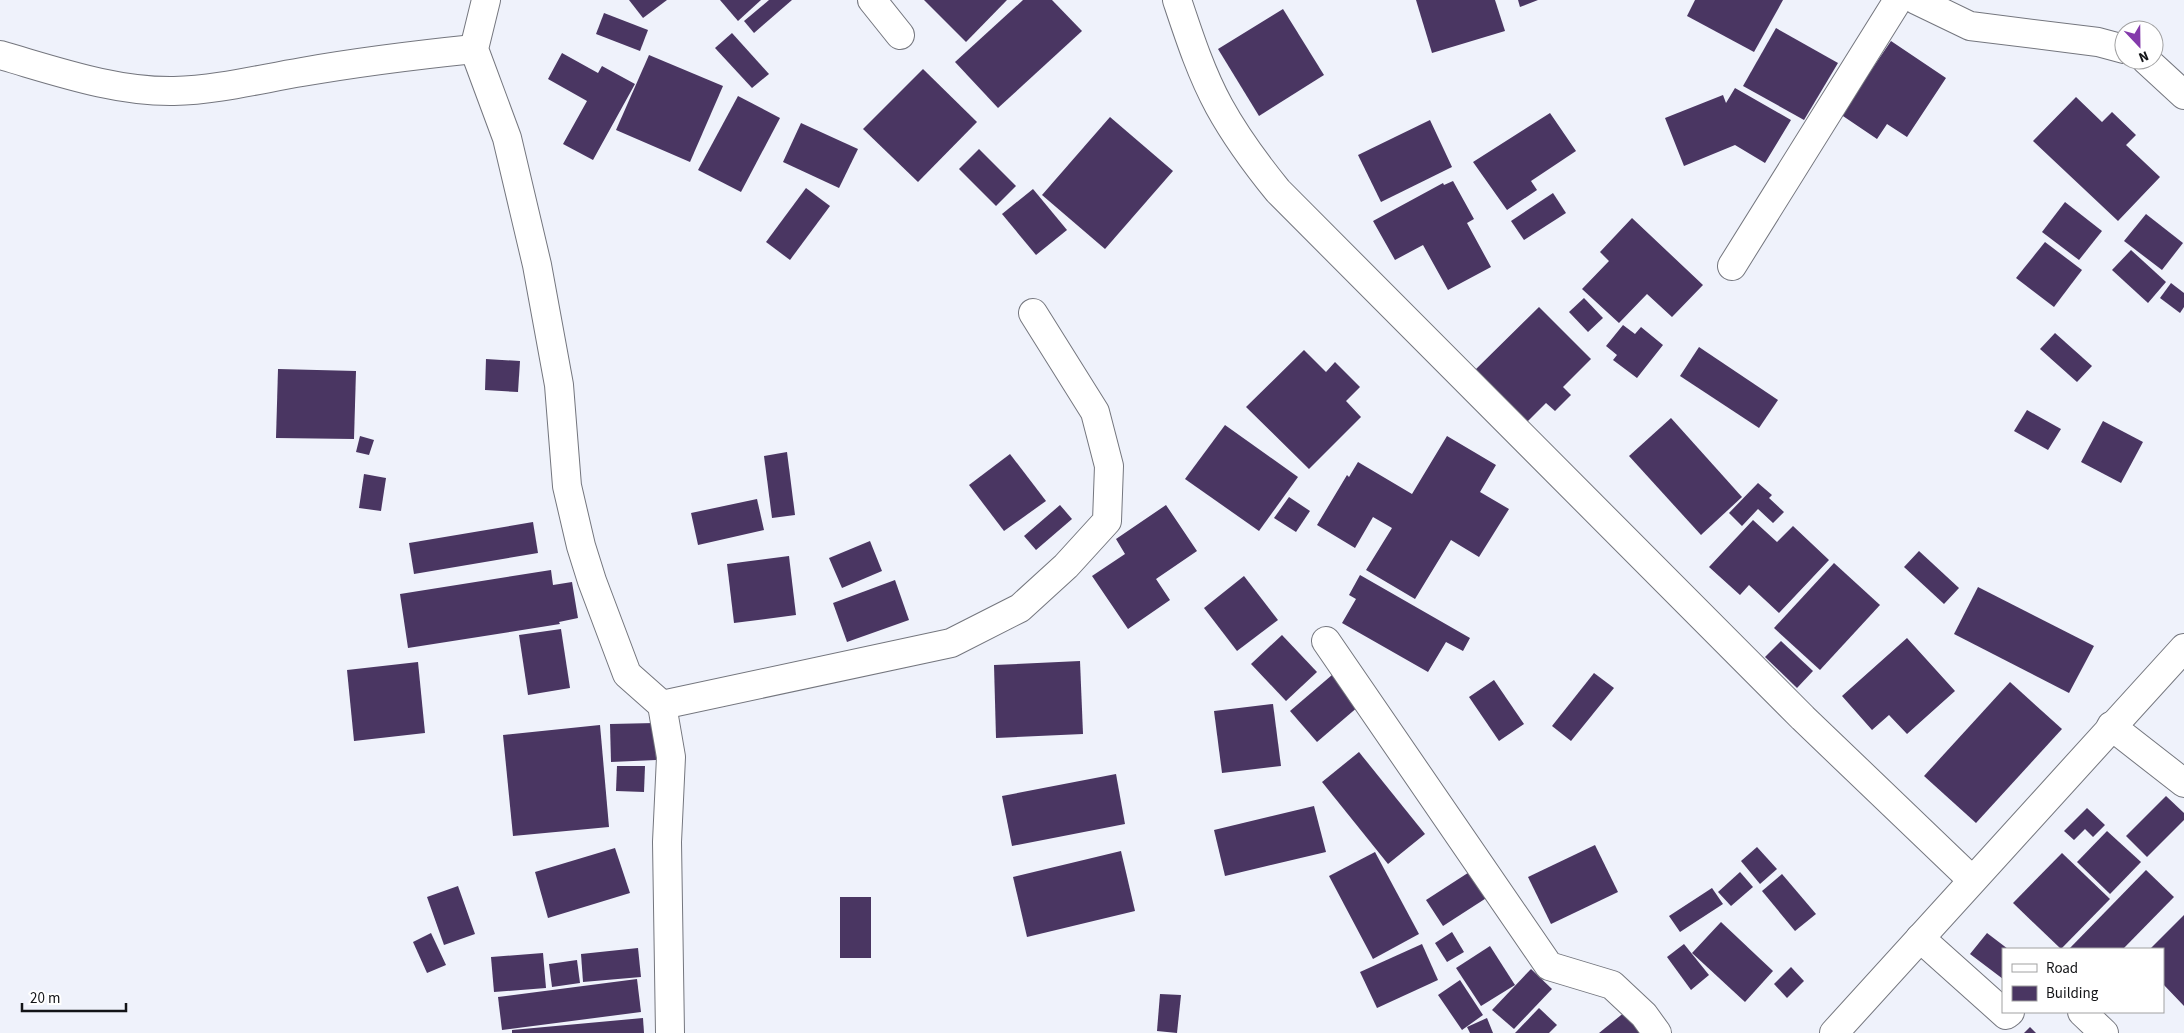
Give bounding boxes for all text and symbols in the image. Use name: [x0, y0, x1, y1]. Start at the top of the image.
north arrow: [2114, 20, 2164, 70]
text: N: [2135, 45, 2152, 67]
legend: [2002, 948, 2164, 1013]
text: Road: [2046, 958, 2078, 979]
scale bar: [22, 980, 126, 1012]
text: Building: [2046, 983, 2099, 1004]
text: 20 m: [30, 988, 60, 1009]

